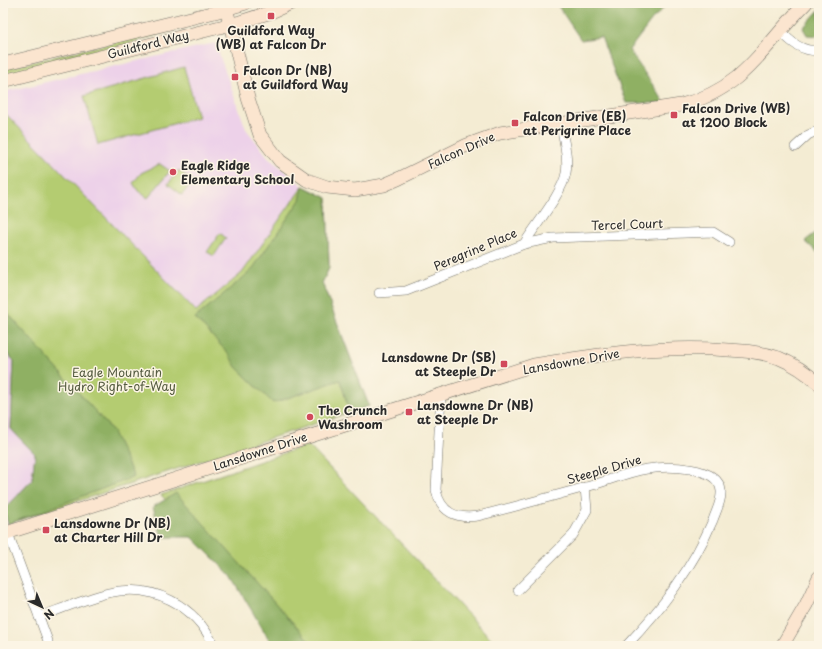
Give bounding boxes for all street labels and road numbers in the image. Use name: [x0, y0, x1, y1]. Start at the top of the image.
street label: Guildford Way: [105, 25, 191, 63]
street label: Falcon Drive: [425, 127, 497, 173]
street label: Tercel Court: [591, 214, 663, 234]
street label: Peregrine Place: [431, 223, 519, 275]
street label: Lansdowne Drive: [521, 344, 621, 378]
street label: Lansdowne Drive: [211, 427, 309, 475]
street label: Steeple Drive: [565, 450, 643, 488]

